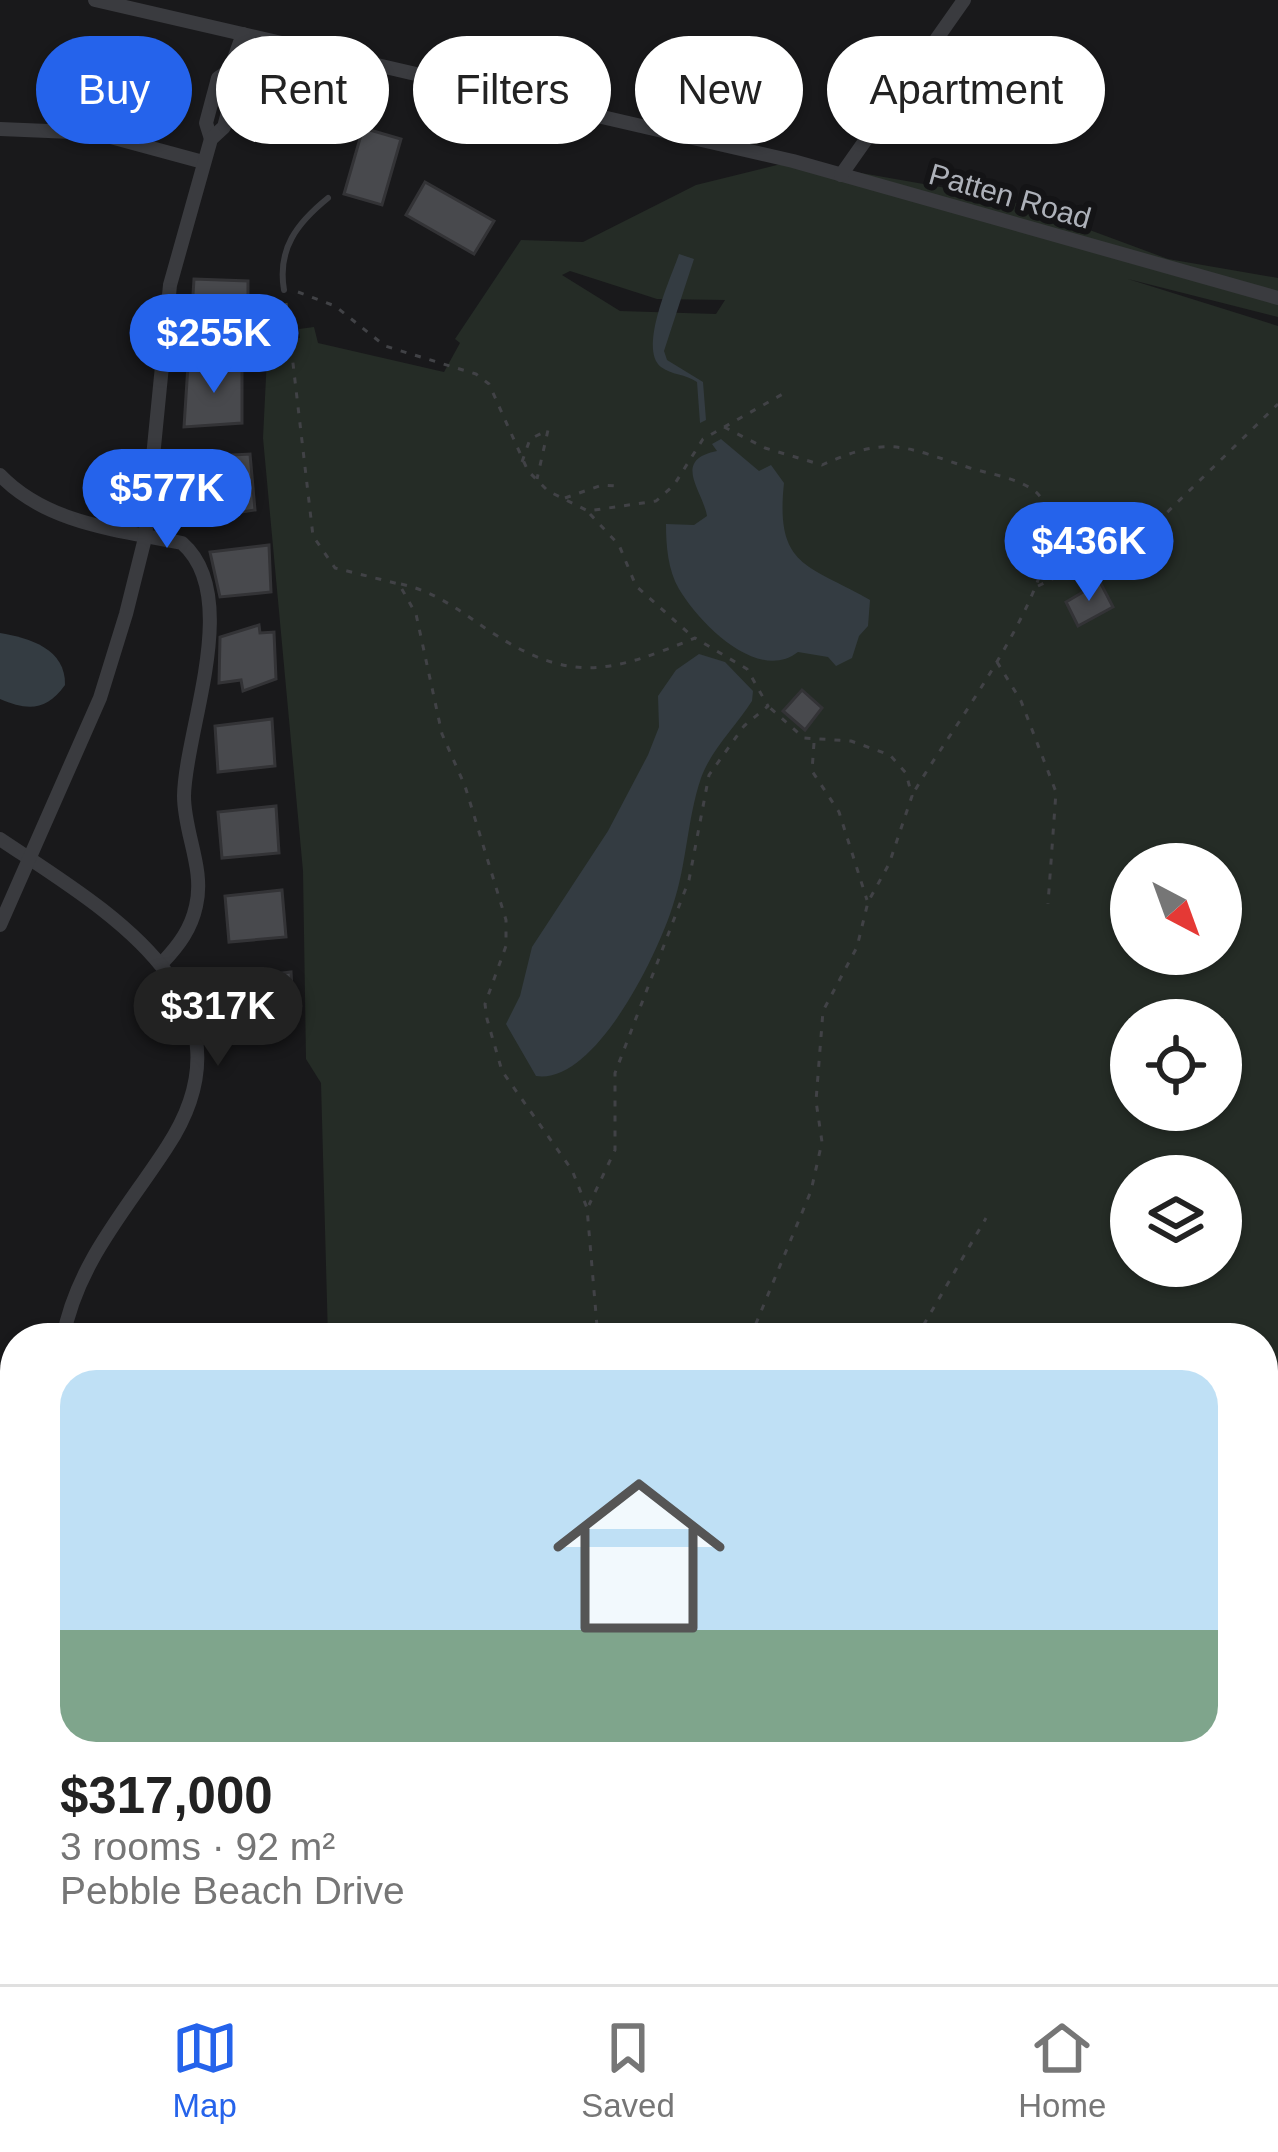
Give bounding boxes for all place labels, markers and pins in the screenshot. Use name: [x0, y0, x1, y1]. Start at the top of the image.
pin: $255K: [130, 294, 298, 396]
pin: $577K: [83, 449, 251, 551]
pin: $436K: [1005, 502, 1173, 604]
pin: $317K: [134, 967, 302, 1069]

